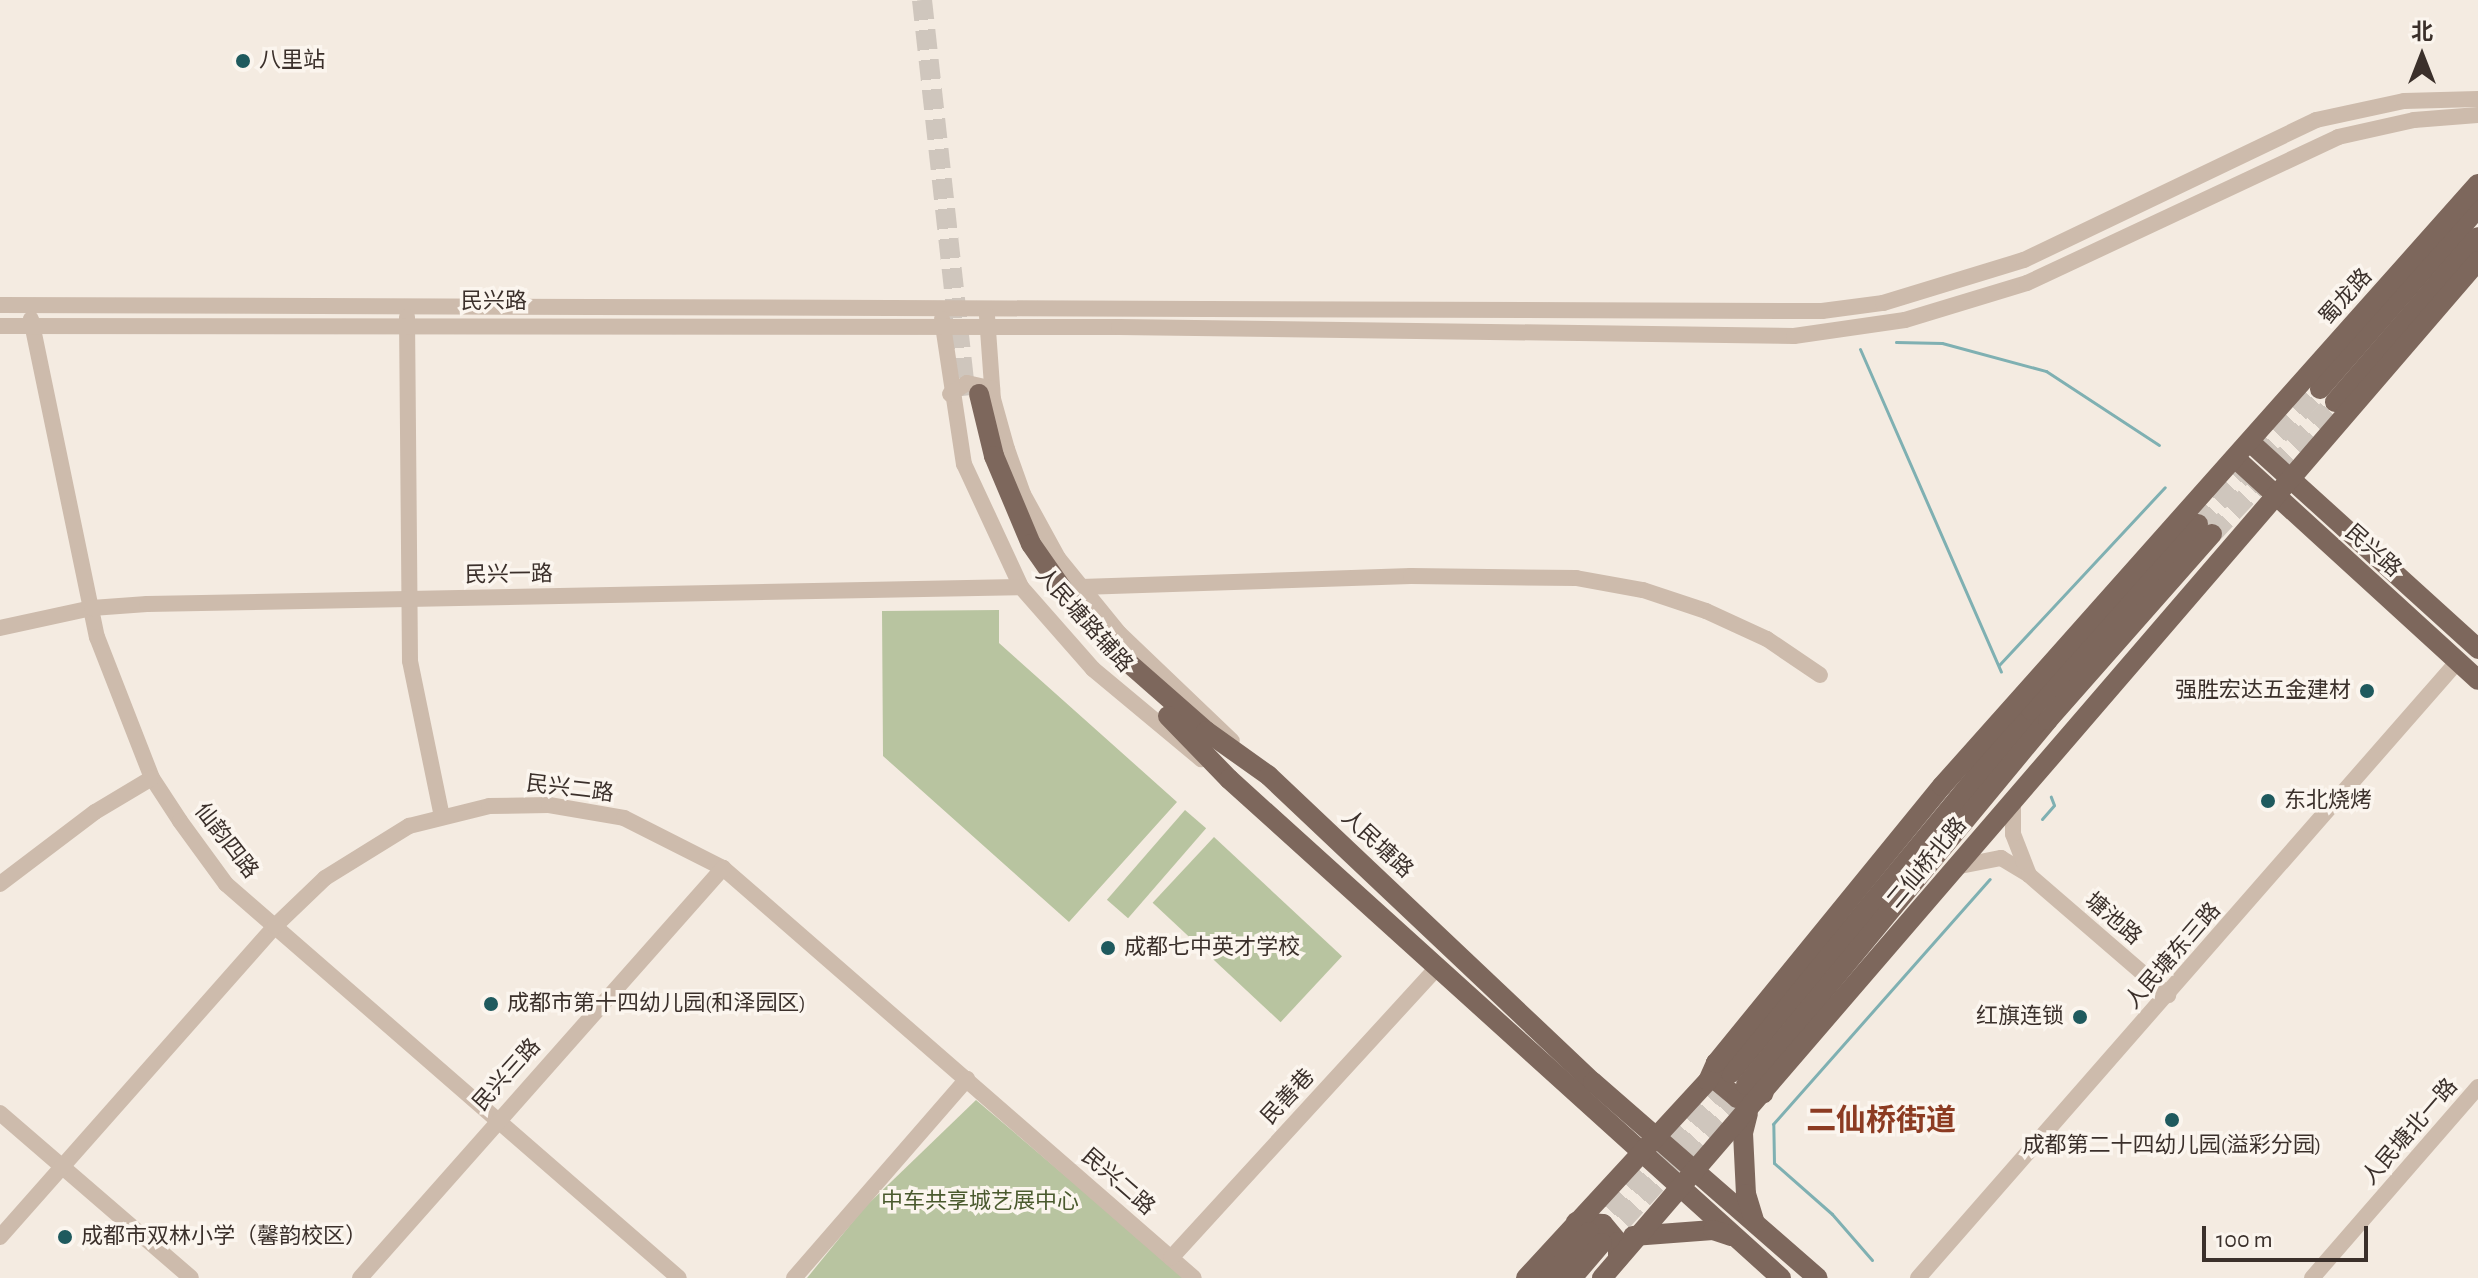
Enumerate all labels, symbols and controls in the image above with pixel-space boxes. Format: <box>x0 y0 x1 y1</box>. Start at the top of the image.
north arrow <box>2382 16 2462 96</box>
text: 北 <box>2411 21 2433 43</box>
place label: 八里站 <box>259 48 325 74</box>
marker: 八里站 <box>234 52 252 70</box>
street label: 蜀龙路 <box>2314 264 2378 330</box>
street label: 民兴路 <box>461 289 527 315</box>
street label: 民兴路 <box>2340 519 2406 583</box>
street label: 民兴一路 <box>465 561 553 589</box>
street label: 人民塘路辅路 <box>1030 562 1138 678</box>
place label: 强胜宏达五金建材 <box>2175 678 2351 704</box>
marker: 强胜宏达五金建材 <box>2358 682 2376 700</box>
street label: 民兴二路 <box>525 771 615 807</box>
place label: 东北烧烤 <box>2284 788 2372 814</box>
marker: 东北烧烤 <box>2259 792 2277 810</box>
street label: 仙韵四路 <box>189 798 263 884</box>
street label: 人民塘路 <box>1336 804 1418 884</box>
street label: 二仙桥北路 <box>1882 812 1972 914</box>
street label: 塘池路 <box>2079 887 2147 951</box>
street label: 人民塘东三路 <box>2120 898 2226 1014</box>
place label: 成都七中英才学校 <box>1124 935 1300 961</box>
marker: 成都七中英才学校 <box>1099 939 1117 957</box>
place label: 成都市第十四幼儿园(和泽园区) <box>507 991 806 1017</box>
marker: 成都市第十四幼儿园(和泽园区) <box>482 995 500 1013</box>
place label: 红旗连锁 <box>1976 1004 2064 1030</box>
marker: 红旗连锁 <box>2071 1008 2089 1026</box>
street label: 民兴三路 <box>468 1033 546 1117</box>
street label: 民善巷 <box>1256 1064 1320 1130</box>
street label: 人民塘北一路 <box>2357 1074 2463 1190</box>
district label: 二仙桥街道 <box>1806 1103 1956 1139</box>
marker: 成都第二十四幼儿园(溢彩分园) <box>2163 1111 2181 1129</box>
place label: 成都第二十四幼儿园(溢彩分园) <box>2022 1133 2322 1159</box>
street label: 民兴二路 <box>1076 1143 1160 1221</box>
park label: 中车共享城艺展中心 <box>881 1189 1079 1215</box>
scale bar <box>2206 1210 2372 1260</box>
place label: 成都市双林小学（馨韵校区） <box>81 1224 367 1250</box>
marker: 成都市双林小学（馨韵校区） <box>56 1228 74 1246</box>
text: 100 m <box>2216 1228 2273 1252</box>

